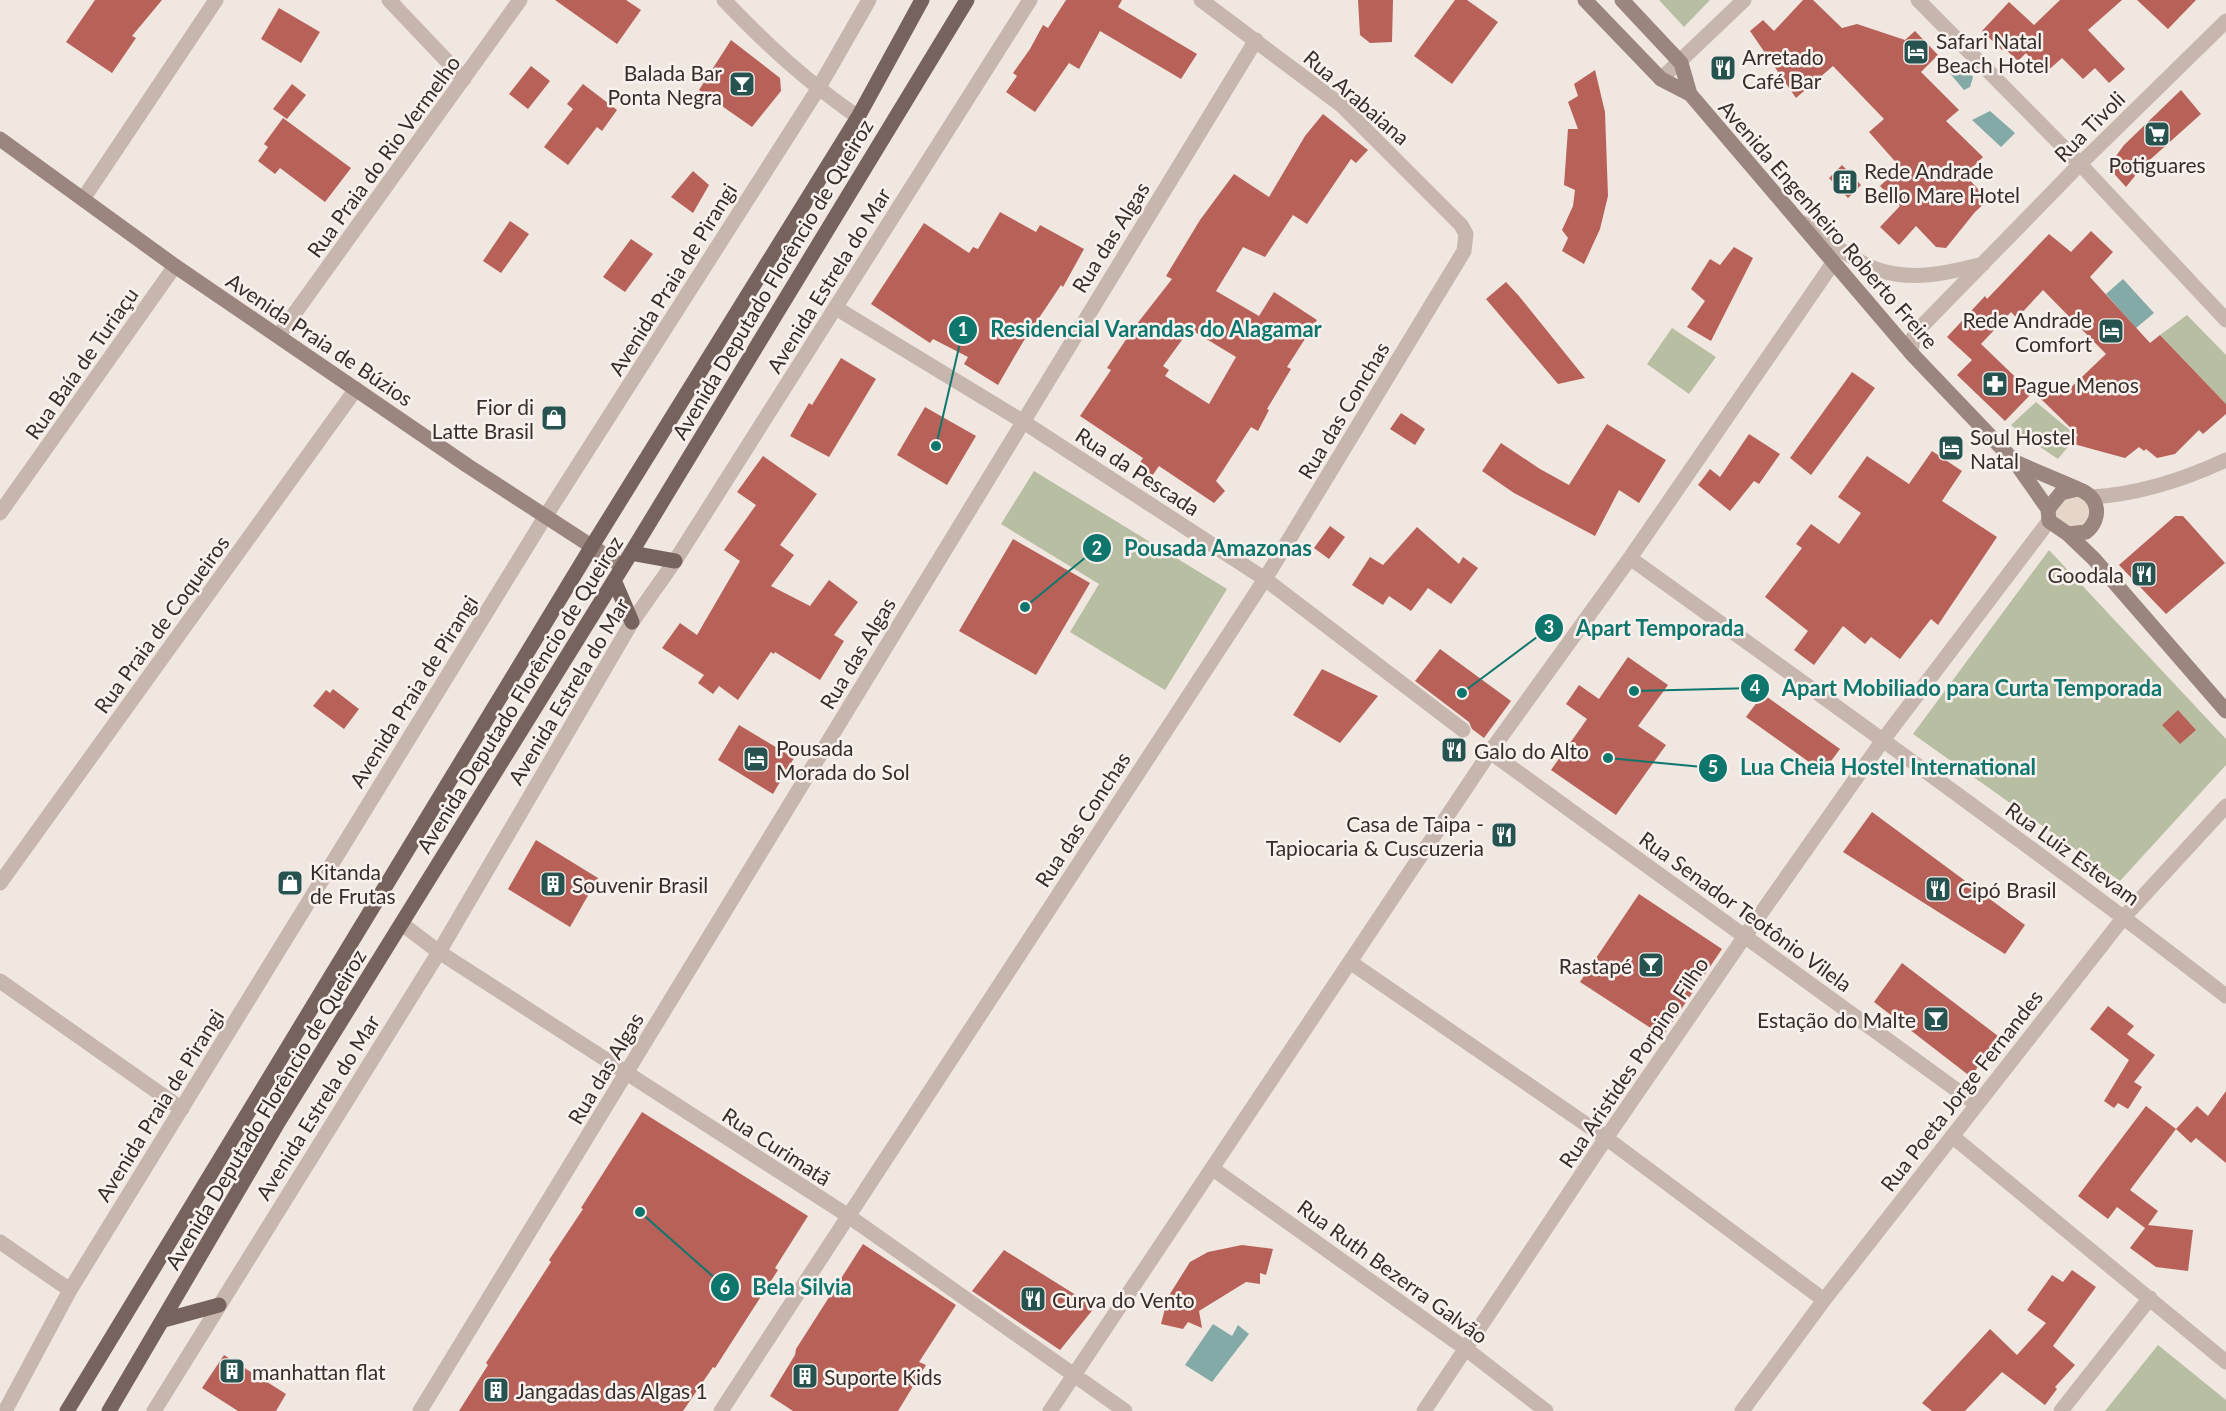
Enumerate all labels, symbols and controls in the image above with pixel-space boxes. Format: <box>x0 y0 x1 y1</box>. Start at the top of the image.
place label: Safari Natal Beach Hotel <box>1936 28 2049 77</box>
hotel icon: Safari Natal Beach Hotel <box>1901 37 1931 67</box>
street label: Rua Arabaiana <box>1299 44 1415 150</box>
place label: Arretado Café Bar <box>1742 44 1824 93</box>
street label: Rua Praia do Rio Vermelho <box>301 50 465 262</box>
restaurant icon: Arretado Café Bar <box>1708 53 1738 83</box>
place label: Balada Bar Ponta Negra <box>607 60 722 109</box>
bar icon: Balada Bar Ponta Negra <box>727 69 757 99</box>
street label: Rua Tivoli <box>2049 86 2129 166</box>
street label: Avenida Engenheiro Roberto Freire <box>1714 95 1944 353</box>
street label: Avenida Deputado Florêncio de Queiroz <box>666 115 878 443</box>
supermarket icon: Potiguares <box>2142 119 2172 149</box>
place label: Potiguares <box>2108 152 2206 177</box>
place label: Rede Andrade Bello Mare Hotel <box>1864 158 2020 207</box>
building icon: Rede Andrade Bello Mare Hotel <box>1830 167 1860 197</box>
street label: Rua das Algas <box>1066 177 1154 297</box>
street label: Avenida Praia de Pirangi <box>603 178 741 380</box>
street label: Avenida Estrela do Mar <box>761 183 895 377</box>
street label: Avenida Praia de Búzios <box>222 267 418 411</box>
street label: Rua Baía de Turiaçu <box>19 282 143 444</box>
place label: Rede Andrade Comfort <box>1963 307 2092 356</box>
callout: Residencial Varandas do Alagamar <box>948 310 1335 350</box>
text: Residencial Varandas do Alagamar <box>990 315 1323 342</box>
hotel icon: Rede Andrade Comfort <box>2096 316 2126 346</box>
text: 1 <box>958 318 968 340</box>
street label: Rua das Conchas <box>1292 337 1394 483</box>
pharmacy icon: Pague Menos <box>1980 369 2010 399</box>
place label: Pague Menos <box>2014 372 2139 397</box>
place label: Fior di Latte Brasil <box>432 394 534 443</box>
shop icon: Fior di Latte Brasil <box>539 403 569 433</box>
street label: Rua da Pescada <box>1071 422 1205 520</box>
place label: Soul Hostel Natal <box>1970 424 2076 473</box>
hotel icon: Soul Hostel Natal <box>1936 433 1966 463</box>
callout: Pousada Amazonas <box>1082 528 1324 568</box>
street label: Rua Praia de Coqueiros <box>88 530 234 718</box>
street label: Avenida Deputado Florêncio de Queiroz <box>411 531 627 857</box>
text: Pousada Amazonas <box>1124 534 1312 561</box>
text: 2 <box>1092 537 1102 559</box>
restaurant icon: Goodala <box>2129 559 2159 589</box>
place label: Goodala <box>2047 562 2124 587</box>
street label: Avenida Praia de Pirangi <box>344 590 482 792</box>
street label: Avenida Estrela do Mar <box>502 593 634 789</box>
street label: Rua das Algas <box>814 593 900 713</box>
callout: Apart Temporada <box>1534 608 1757 648</box>
text: Apart Temporada <box>1575 614 1744 641</box>
text: 3 <box>1544 616 1554 638</box>
callout: Apart Mobiliado para Curta Temporada <box>1740 668 2175 708</box>
text: Apart Mobiliado para Curta Temporada <box>1781 674 2162 701</box>
text: 4 <box>1750 676 1760 698</box>
place label: Pousada Morada do Sol <box>776 735 910 784</box>
restaurant icon: Galo do Alto <box>1439 735 1469 765</box>
place label: Galo do Alto <box>1474 738 1589 763</box>
hotel icon: Pousada Morada do Sol <box>741 744 771 774</box>
street label: Rua das Conchas <box>1029 747 1135 891</box>
callout: Lua Cheia Hostel International <box>1698 748 2048 788</box>
text: Lua Cheia Hostel International <box>1740 753 2036 780</box>
text: 5 <box>1708 756 1718 778</box>
street label: Rua Luiz Estevam <box>2001 796 2145 910</box>
place label: Casa de Taipa - Tapiocaria & Cuscuzeria <box>1266 811 1484 860</box>
restaurant icon: Casa de Taipa - Tapiocaria & Cuscuzeria <box>1489 820 1519 850</box>
street label: Rua Senador Teotônio Vilela <box>1635 826 1857 996</box>
place label: Kitanda de Frutas <box>310 859 396 908</box>
shop icon: Kitanda de Frutas <box>275 868 305 898</box>
building icon: Souvenir Brasil <box>538 869 568 899</box>
place label: Souvenir Brasil <box>572 872 708 897</box>
restaurant icon: Cipó Brasil <box>1923 874 1953 904</box>
place label: Cipó Brasil <box>1958 877 2056 902</box>
street label: Avenida Deputado Florêncio de Queiroz <box>159 945 371 1273</box>
bar icon: Rastapé <box>1636 950 1666 980</box>
street label: Rua Aristides Porpino Filho <box>1553 952 1713 1172</box>
place label: Rastapé <box>1559 953 1632 978</box>
street label: Rua Poeta Jorge Fernandes <box>1875 984 2047 1196</box>
street label: Avenida Praia de Pirangi <box>90 1004 228 1206</box>
bar icon: Estação do Malte <box>1921 1004 1951 1034</box>
place label: Estação do Malte <box>1757 1007 1916 1032</box>
street label: Rua das Algas <box>562 1008 648 1128</box>
street label: Avenida Estrela do Mar <box>250 1010 384 1204</box>
street label: Rua Curimatã <box>718 1102 836 1190</box>
street label: Rua Ruth Bezerra Galvão <box>1293 1194 1493 1348</box>
callout: Bela Silvia <box>710 1267 863 1307</box>
text: Bela Silvia <box>752 1273 852 1300</box>
text: 6 <box>720 1276 730 1298</box>
restaurant icon: Curva do Vento <box>1018 1284 1048 1314</box>
place label: Curva do Vento <box>1052 1287 1195 1312</box>
building icon: manhattan flat <box>217 1356 247 1386</box>
place label: manhattan flat <box>252 1359 386 1384</box>
building icon: Suporte Kids <box>790 1361 820 1391</box>
place label: Suporte Kids <box>824 1364 942 1389</box>
building icon: Jangadas das Algas 1 <box>481 1375 511 1405</box>
place label: Jangadas das Algas 1 <box>516 1378 708 1403</box>

